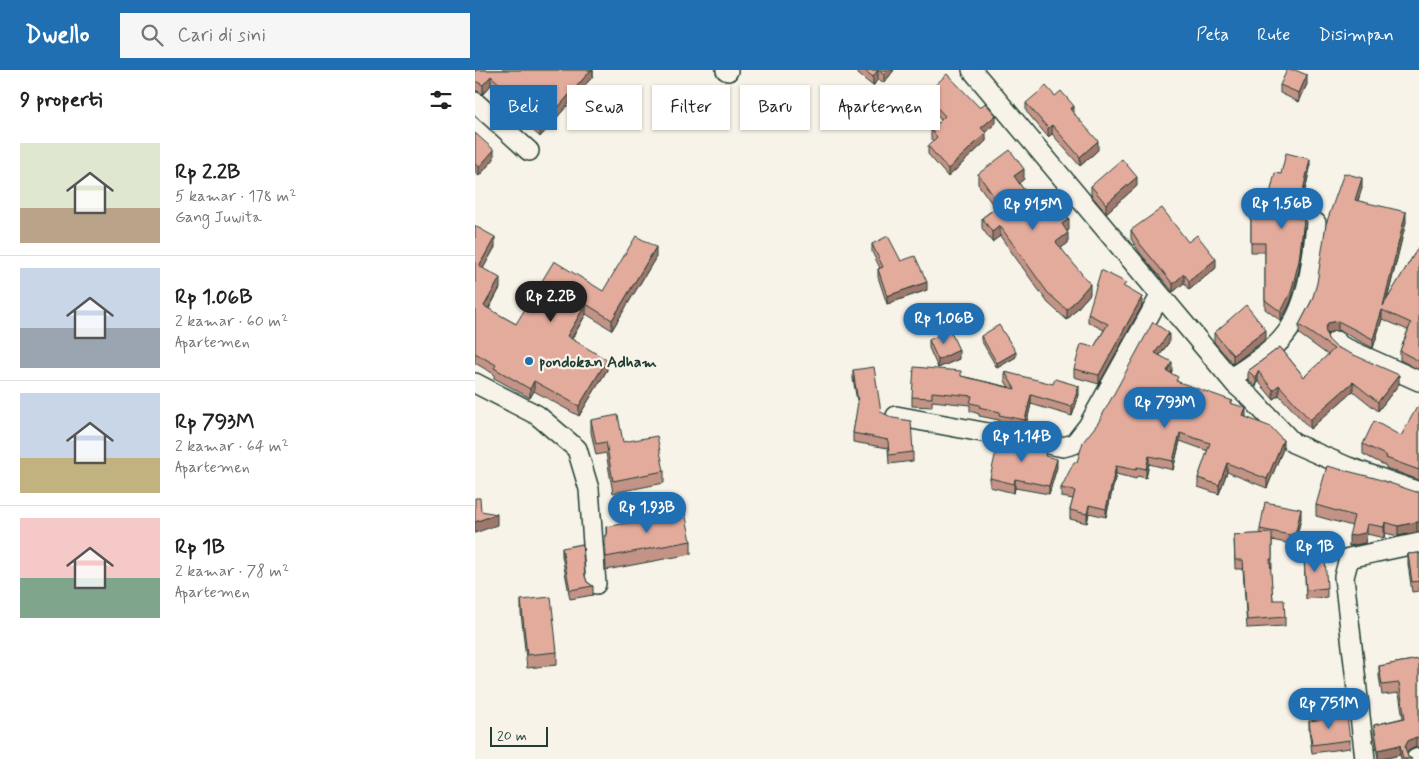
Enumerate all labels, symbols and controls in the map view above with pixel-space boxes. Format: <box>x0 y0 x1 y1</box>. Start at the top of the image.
search box <box>120 13 470 58</box>
text: Dwello <box>25 20 90 51</box>
icon: search <box>138 21 166 49</box>
text: Cari di sini <box>178 23 266 48</box>
text: Peta <box>1196 23 1229 47</box>
text: Rute <box>1257 23 1290 47</box>
text: Disimpan <box>1318 23 1394 47</box>
chip: Beli <box>490 85 557 130</box>
chip: Sewa <box>567 85 642 130</box>
chip: Filter <box>652 85 730 130</box>
chip: Baru <box>740 85 810 130</box>
chip: Apartemen <box>820 85 940 130</box>
text: 9 properti <box>20 86 102 114</box>
icon: filters <box>427 86 455 114</box>
text: Rp 2.2B <box>175 158 240 186</box>
icon: home <box>60 163 120 223</box>
text: 5 kamar · 178 m² <box>175 186 296 207</box>
pin: Rp 1.56B <box>1230 188 1334 230</box>
pin: Rp 915M <box>987 189 1079 231</box>
text: Rp 1.56B <box>1252 193 1312 214</box>
text: Rp 915M <box>1004 194 1062 215</box>
text: Gang Juwita <box>175 207 262 228</box>
pin: Rp 2.2B <box>505 280 597 323</box>
text: Rp 1.06B <box>175 283 253 311</box>
text: Rp 2.2B <box>526 286 576 307</box>
icon: home <box>60 288 120 348</box>
pin: Rp 1.06B <box>892 302 996 345</box>
text: Rp 1.06B <box>914 308 974 329</box>
text: 2 kamar · 60 m² <box>175 311 288 332</box>
text: Apartemen <box>175 332 250 353</box>
place label: pondokan Adham <box>539 352 657 373</box>
marker: pondokan Adham <box>523 355 535 367</box>
pin: Rp 793M <box>1119 386 1211 429</box>
text: Rp 793M <box>1135 392 1195 413</box>
text: Rp 793M <box>175 408 254 436</box>
icon: home <box>60 413 120 473</box>
pin: Rp 1.14B <box>970 420 1074 463</box>
text: Rp 1.14B <box>993 426 1051 447</box>
text: 2 kamar · 64 m² <box>175 436 289 457</box>
text: Apartemen <box>175 457 250 478</box>
pin: Rp 1.93B <box>595 492 699 534</box>
text: Rp 1.93B <box>619 497 675 518</box>
pin: Rp 1B <box>1280 530 1350 573</box>
text: Rp 1B <box>175 533 225 561</box>
text: Rp 1B <box>1296 536 1334 557</box>
icon: home <box>60 538 120 598</box>
text: 2 kamar · 78 m² <box>175 561 289 582</box>
text: Apartemen <box>175 582 250 603</box>
pin: Rp 751M <box>1283 688 1375 730</box>
text: Rp 751M <box>1299 693 1359 714</box>
scale bar <box>490 724 547 747</box>
text: 20 m <box>497 727 527 745</box>

